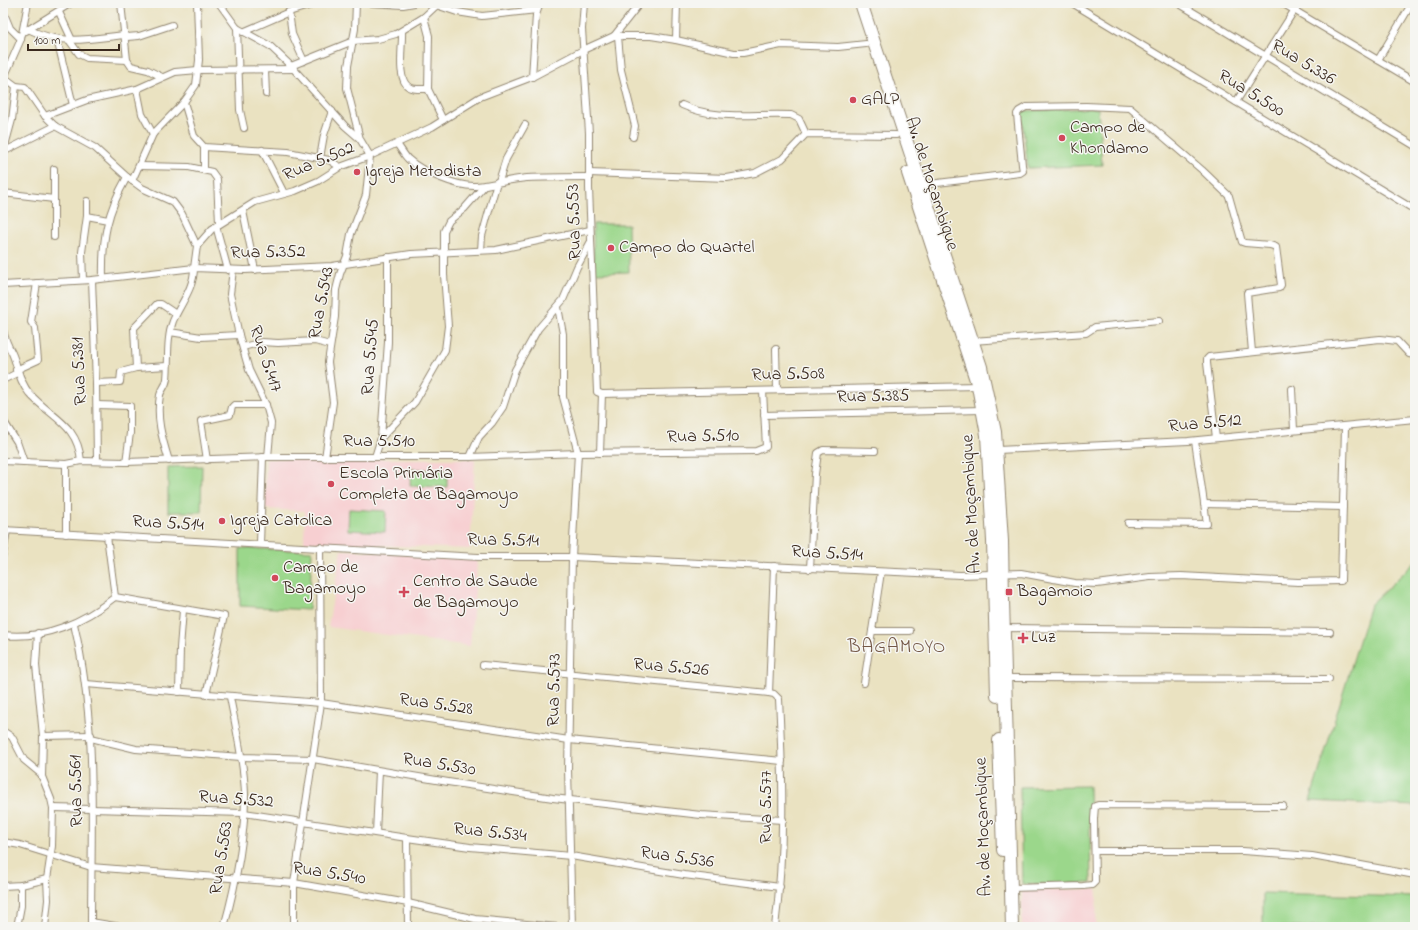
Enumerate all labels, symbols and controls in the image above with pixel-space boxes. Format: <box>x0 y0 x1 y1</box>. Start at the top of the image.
scale bar <box>28 26 119 52</box>
text: 100 m <box>34 32 61 50</box>
street label: Rua 5.336 <box>1266 34 1340 93</box>
street label: Rua 5.500 <box>1212 64 1290 124</box>
place label: GALP <box>861 87 900 113</box>
marker: GALP <box>848 95 858 105</box>
street label: Av. de Moçambique <box>897 114 965 255</box>
place label: Campo de Khondamo <box>1070 115 1149 162</box>
marker: Campo de Khondamo <box>1057 133 1067 143</box>
street label: Rua 5.502 <box>279 135 359 189</box>
place label: Igreja Metodista <box>365 159 481 186</box>
marker: Igreja Metodista <box>352 167 362 177</box>
street label: Rua 5.553 <box>561 183 589 261</box>
place label: Campo do Quartel <box>619 235 754 261</box>
street label: Rua 5.352 <box>230 239 306 267</box>
marker: Campo do Quartel <box>606 243 616 253</box>
street label: Rua 5.543 <box>302 264 342 342</box>
street label: Rua 5.545 <box>355 318 387 396</box>
street label: Rua 5.417 <box>241 322 289 396</box>
street label: Rua 5.381 <box>65 336 95 406</box>
street label: Rua 5.508 <box>751 361 825 389</box>
street label: Rua 5.385 <box>836 383 910 411</box>
street label: Rua 5.512 <box>1167 408 1243 440</box>
street label: Rua 5.510 <box>667 423 740 451</box>
street label: Rua 5.510 <box>343 429 415 455</box>
street label: Av. de Moçambique <box>955 433 989 574</box>
place label: Escola Primária Completa de Bagamoyo <box>339 461 518 509</box>
marker: Escola Primária Completa de Bagamoyo <box>326 479 336 489</box>
place label: Igreja Catolica <box>230 508 332 535</box>
street label: Rua 5.514 <box>131 509 205 539</box>
marker: Igreja Catolica <box>217 516 227 526</box>
street label: Rua 5.514 <box>467 527 540 555</box>
street label: Rua 5.514 <box>790 539 864 569</box>
place label: Campo de Bagamoyo <box>282 555 366 603</box>
place label: Centro de Saude de Bagamoyo <box>413 569 539 617</box>
marker: Campo de Bagamoyo <box>270 573 280 583</box>
place label: Bagamoio <box>1016 579 1093 606</box>
marker: Centro de Saude de Bagamoyo <box>398 586 410 598</box>
marker: Bagamoio <box>1004 587 1014 597</box>
place label: Luz <box>1031 625 1056 651</box>
marker: Luz <box>1018 633 1028 643</box>
district label: BAGAMOYO <box>847 634 946 661</box>
street label: Rua 5.526 <box>632 652 710 684</box>
street label: Rua 5.573 <box>541 653 569 727</box>
street label: Rua 5.528 <box>397 687 475 723</box>
street label: Rua 5.530 <box>400 746 478 784</box>
street label: Rua 5.561 <box>63 754 91 827</box>
street label: Av. de Moçambique <box>969 756 999 897</box>
street label: Rua 5.577 <box>754 770 780 844</box>
street label: Rua 5.532 <box>198 784 274 816</box>
street label: Rua 5.534 <box>452 816 529 850</box>
street label: Rua 5.563 <box>203 819 241 897</box>
street label: Rua 5.536 <box>639 840 716 876</box>
street label: Rua 5.540 <box>290 855 368 893</box>

